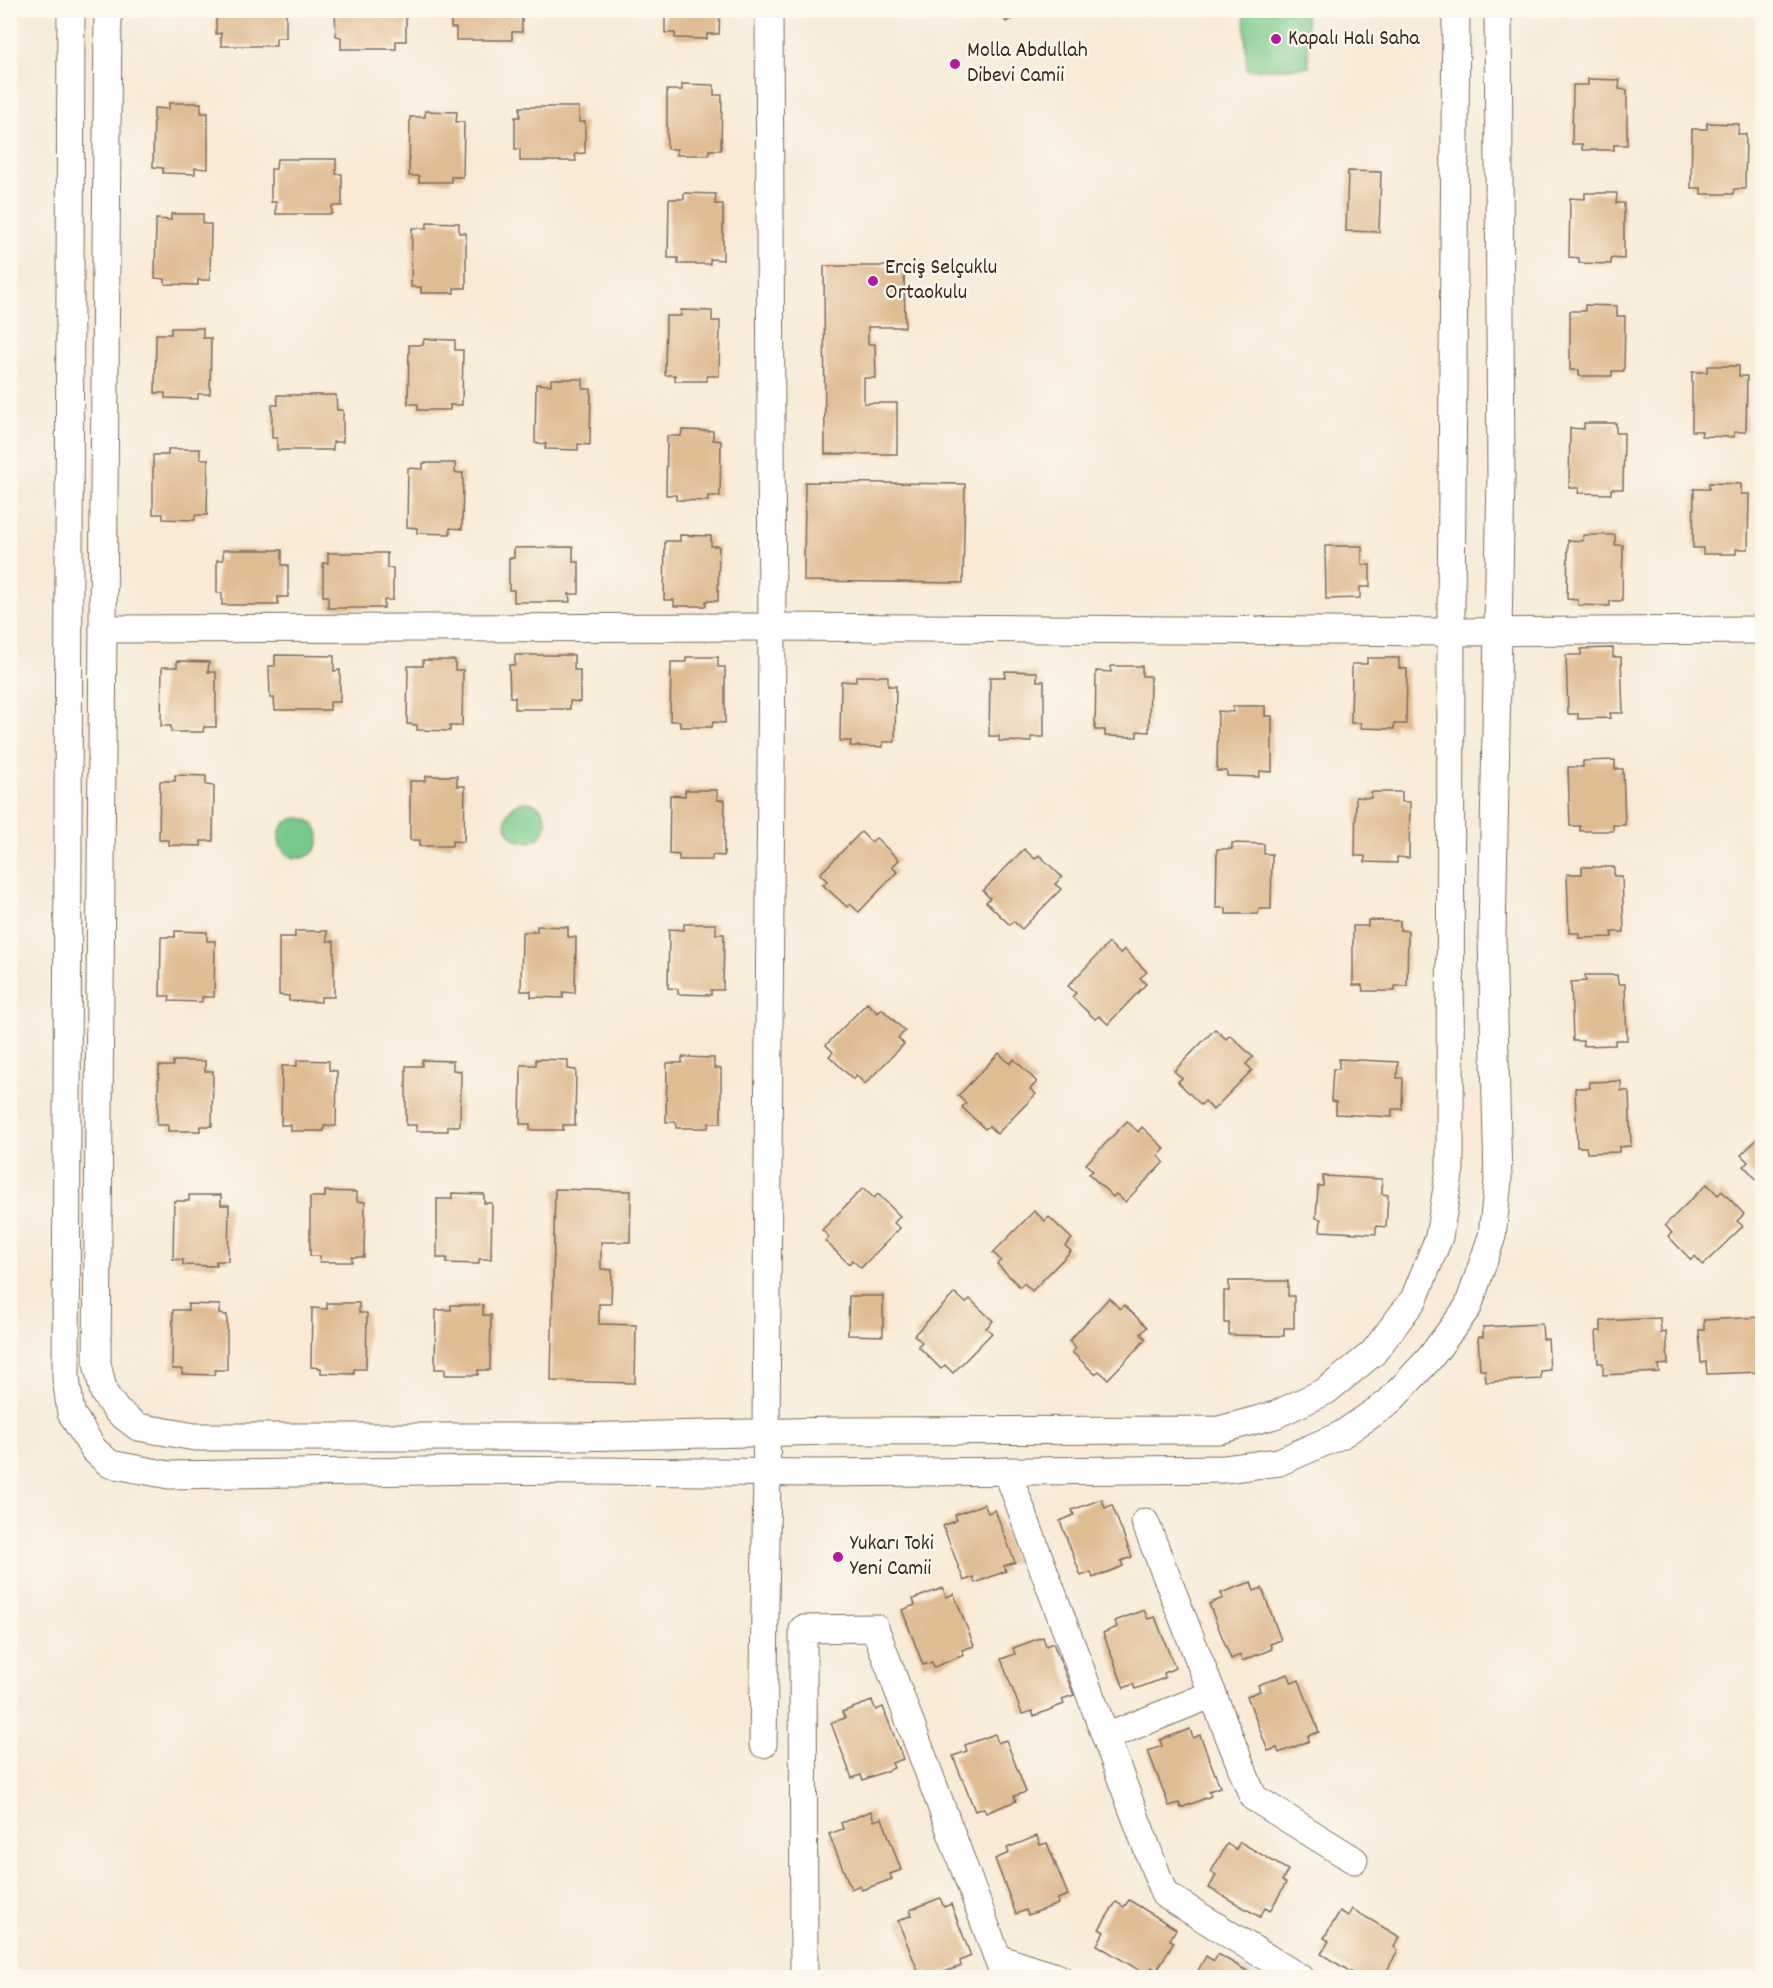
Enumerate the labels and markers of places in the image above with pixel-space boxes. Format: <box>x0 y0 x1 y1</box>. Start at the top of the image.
place label: Kapalı Halı Saha <box>1288 24 1420 55</box>
marker: Kapalı Halı Saha <box>1269 32 1283 46</box>
place label: Molla Abdullah Dibevi Camii <box>967 36 1088 92</box>
marker: Molla Abdullah Dibevi Camii <box>948 57 962 71</box>
place label: Erciş Selçuklu Ortaokulu <box>885 253 997 309</box>
marker: Erciş Selçuklu Ortaokulu <box>866 274 880 288</box>
place label: Yukarı Toki Yeni Camii <box>850 1529 934 1585</box>
marker: Yukarı Toki Yeni Camii <box>831 1550 845 1564</box>

